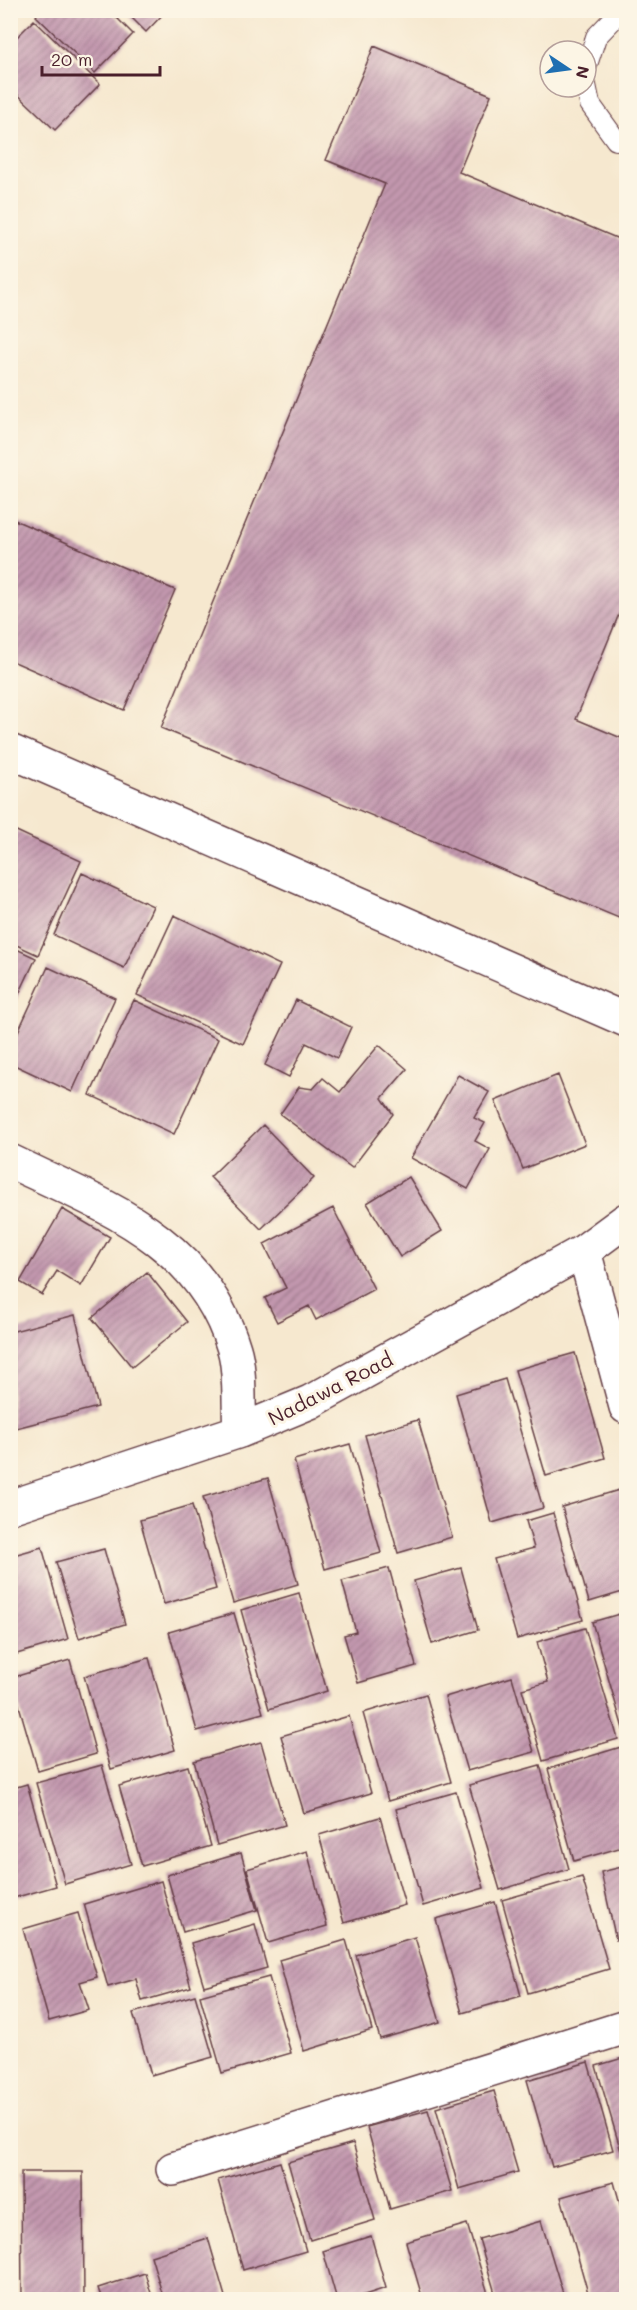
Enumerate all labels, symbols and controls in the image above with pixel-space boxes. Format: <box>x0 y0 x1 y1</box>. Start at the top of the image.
scale bar <box>42 39 160 77</box>
north arrow <box>538 39 598 99</box>
text: 20 m <box>51 47 92 71</box>
text: N <box>572 64 595 81</box>
street label: Nadawa Road <box>263 1345 397 1431</box>

